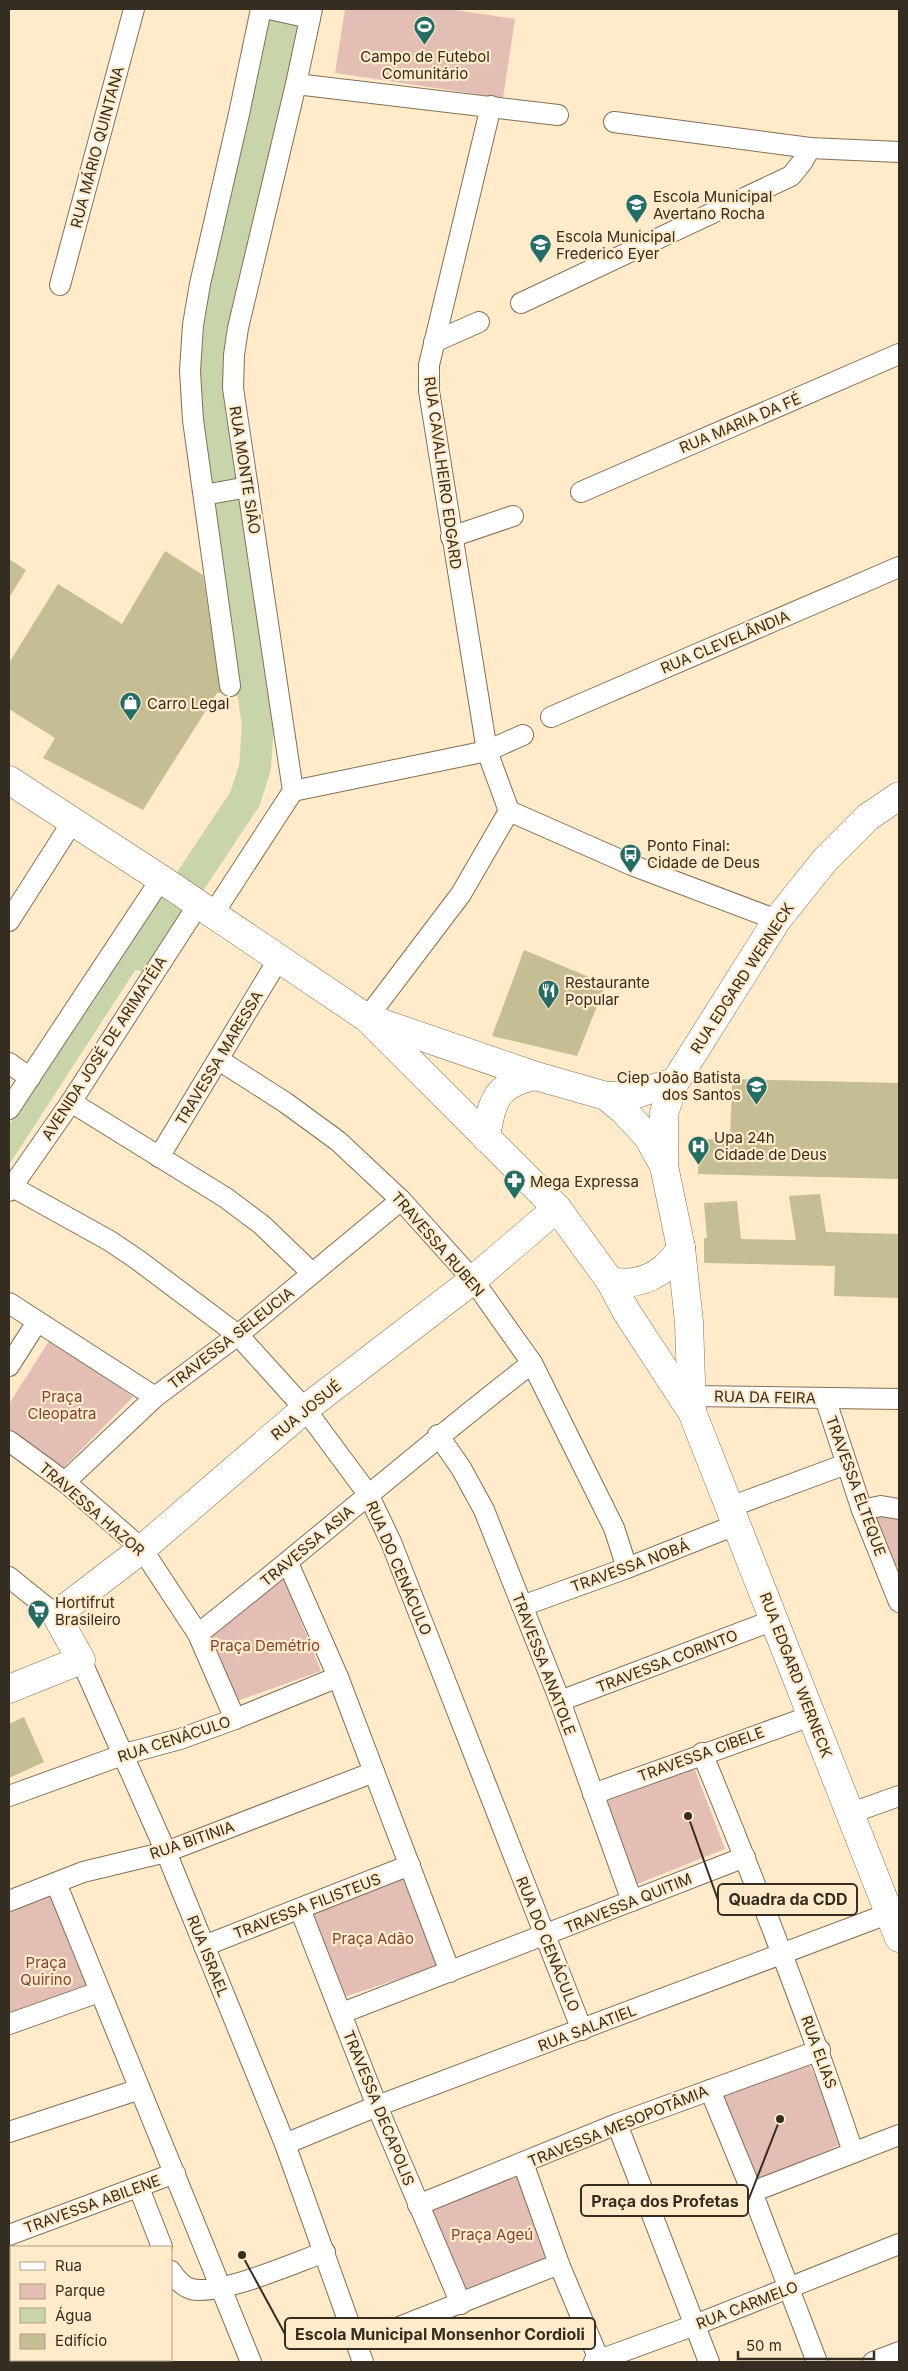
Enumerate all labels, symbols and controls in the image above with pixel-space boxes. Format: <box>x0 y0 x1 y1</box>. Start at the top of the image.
sports icon: Campo de Futebol Comunitário <box>413 15 437 46</box>
place label: Campo de Futebol Comunitário <box>360 47 490 83</box>
street label: RUA MÁRIO QUINTANA <box>66 64 128 230</box>
place label: Escola Municipal Avertano Rocha <box>653 187 772 223</box>
school or university icon: Escola Municipal Avertano Rocha <box>625 193 649 224</box>
place label: Escola Municipal Frederico Eyer <box>556 227 675 263</box>
school or university icon: Escola Municipal Frederico Eyer <box>528 233 552 264</box>
street label: RUA CAVALHEIRO EDGARD <box>420 375 466 571</box>
street label: RUA MARIA DA FÉ <box>676 389 804 457</box>
street label: RUA MONTE SIÃO <box>226 405 264 535</box>
street label: RUA CLEVELÂNDIA <box>658 606 792 678</box>
shop icon: Carro Legal <box>119 691 143 722</box>
place label: Carro Legal <box>147 694 229 713</box>
place label: Ponto Final: Cidade de Deus <box>647 836 760 872</box>
bus stop icon: Ponto Final: Cidade de Deus <box>619 842 643 873</box>
street label: RUA EDGARD WERNECK <box>686 899 798 1057</box>
street label: AVENIDA JOSÉ DE ARIMATÉIA <box>37 952 171 1144</box>
place label: Restaurante Popular <box>565 973 650 1009</box>
restaurant icon: Restaurante Popular <box>537 979 561 1010</box>
street label: TRAVESSA MARESSA <box>171 987 267 1129</box>
place label: Ciep João Batista dos Santos <box>617 1068 741 1104</box>
school or university icon: Ciep João Batista dos Santos <box>745 1074 769 1105</box>
place label: Upa 24h Cidade de Deus <box>714 1128 827 1164</box>
hospital icon: Upa 24h Cidade de Deus <box>686 1134 710 1165</box>
pharmacy icon: Mega Expressa <box>502 1169 526 1200</box>
place label: Mega Expressa <box>530 1172 639 1191</box>
street label: TRAVESSA RUBEN <box>387 1188 489 1300</box>
street label: TRAVESSA SELEUCIA <box>164 1283 298 1393</box>
street label: RUA JOSUÉ <box>267 1376 345 1444</box>
park label: Praça Cleopatra <box>27 1387 97 1423</box>
street label: RUA DA FEIRA <box>714 1387 816 1407</box>
street label: TRAVESSA ELTEQUE <box>822 1413 890 1559</box>
street label: TRAVESSA HAZOR <box>35 1458 149 1560</box>
street label: RUA DO CENÁCULO <box>362 1498 436 1638</box>
street label: TRAVESSA ASIA <box>256 1501 358 1591</box>
street label: TRAVESSA NOBÁ <box>568 1536 692 1596</box>
street label: TRAVESSA ANATOLE <box>508 1590 580 1738</box>
street label: RUA EDGARD WERNECK <box>756 1590 836 1760</box>
place label: Hortifrut Brasileiro <box>55 1593 121 1629</box>
supermarket icon: Hortifrut Brasileiro <box>27 1599 51 1630</box>
street label: TRAVESSA CORINTO <box>594 1625 740 1697</box>
park label: Praça Demétrio <box>210 1636 320 1655</box>
street label: RUA CENÁCULO <box>115 1712 233 1766</box>
street label: TRAVESSA CIBELE <box>635 1722 767 1786</box>
street label: RUA BITINIA <box>147 1817 237 1863</box>
street label: TRAVESSA FILISTEUS <box>231 1869 383 1943</box>
street label: TRAVESSA QUITIM <box>562 1869 694 1937</box>
street label: RUA DO CENÁCULO <box>512 1874 584 2014</box>
callout: Quadra da CDD <box>718 1884 857 1915</box>
text: Quadra da CDD <box>728 1889 848 1909</box>
street label: RUA ISRAEL <box>183 1912 233 2000</box>
park label: Praça Adão <box>332 1929 414 1948</box>
park label: Praça Quirino <box>20 1953 72 1989</box>
street label: RUA SALATIEL <box>535 2001 639 2055</box>
street label: RUA ELIAS <box>797 2013 841 2091</box>
street label: TRAVESSA DECAPOLIS <box>339 2028 419 2188</box>
street label: TRAVESSA MESOPOTÂMIA <box>525 2081 711 2171</box>
street label: TRAVESSA ABILENE <box>21 2170 163 2238</box>
callout: Praça dos Profetas <box>581 2185 748 2216</box>
text: Praça dos Profetas <box>591 2191 739 2211</box>
park label: Praça Ageú <box>451 2225 533 2244</box>
legend <box>10 2246 172 2361</box>
text: Rua <box>55 2256 82 2275</box>
street label: RUA CARMELO <box>693 2277 801 2333</box>
text: Parque <box>55 2281 105 2300</box>
text: Água <box>55 2306 92 2325</box>
callout: Escola Municipal Monsenhor Cordioli <box>285 2318 595 2349</box>
text: Escola Municipal Monsenhor Cordioli <box>295 2324 585 2344</box>
scale bar <box>738 2328 874 2360</box>
text: Edifício <box>55 2331 107 2350</box>
text: 50 m <box>746 2336 782 2355</box>

